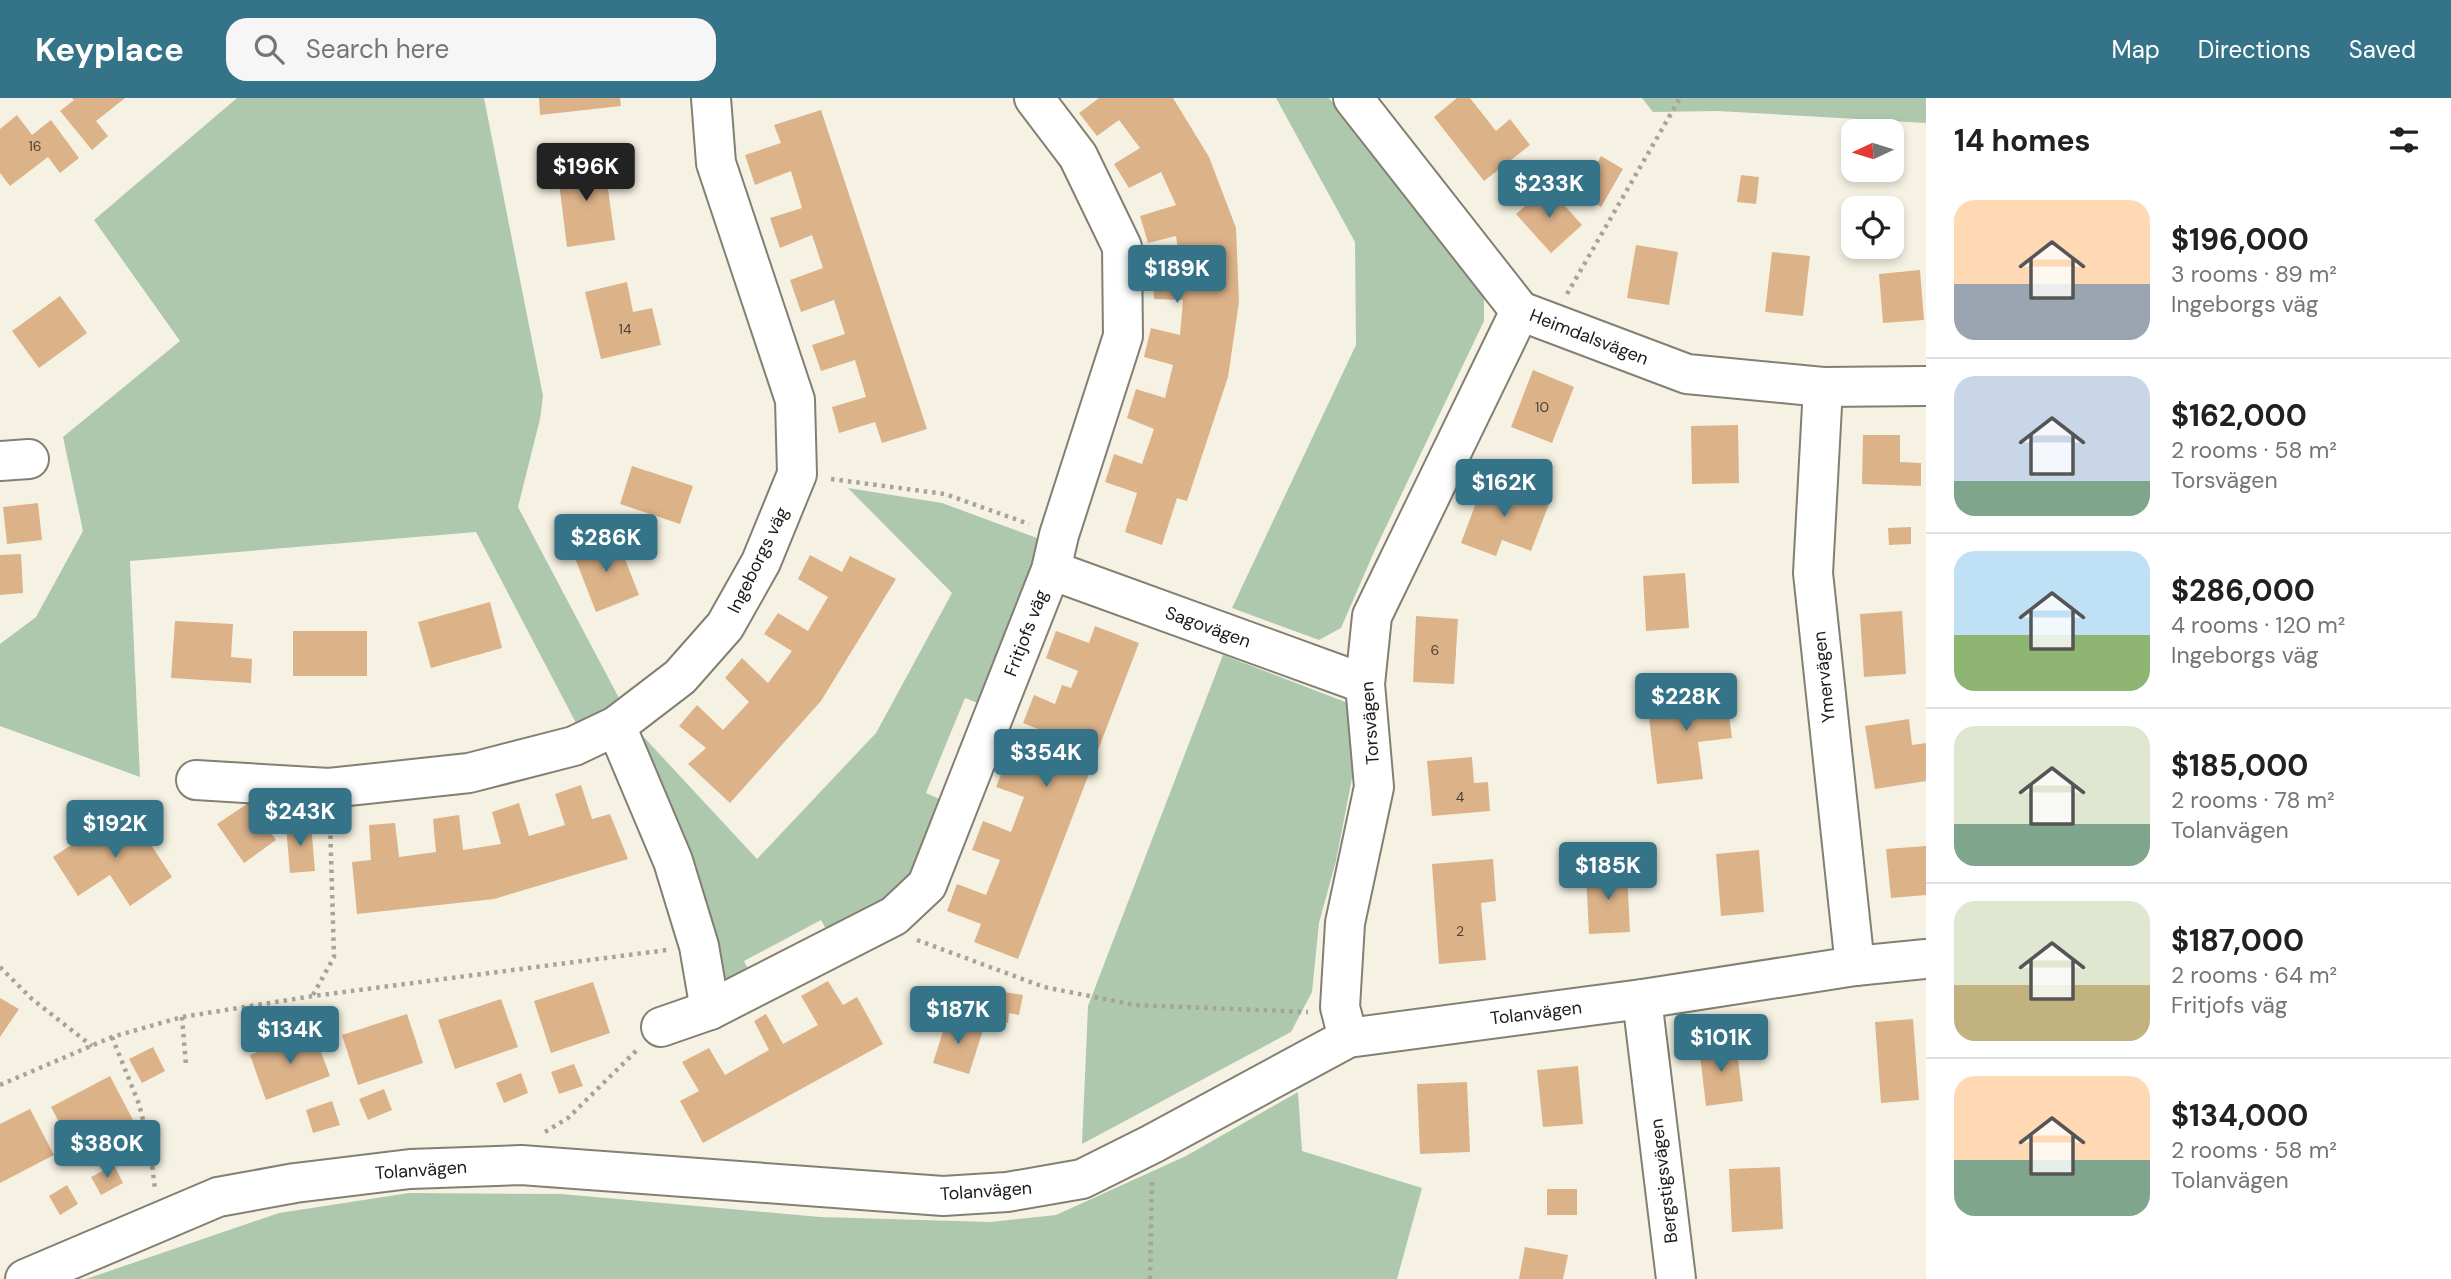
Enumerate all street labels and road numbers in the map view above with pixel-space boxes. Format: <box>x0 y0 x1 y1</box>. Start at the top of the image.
street label: Heimdalsvägen <box>1526 303 1652 371</box>
street label: Ingeborgs väg <box>722 503 794 617</box>
street label: Fritjofs väg <box>998 586 1054 680</box>
street label: Sagovägen <box>1162 600 1254 654</box>
street label: Ymervägen <box>1807 630 1841 724</box>
street label: Torsvägen <box>1355 681 1385 765</box>
street label: Tolanvägen <box>1489 995 1583 1031</box>
street label: Bergstigsvägen <box>1644 1117 1684 1245</box>
street label: Tolanvägen <box>374 1155 468 1185</box>
street label: Tolanvägen <box>939 1176 1033 1206</box>

